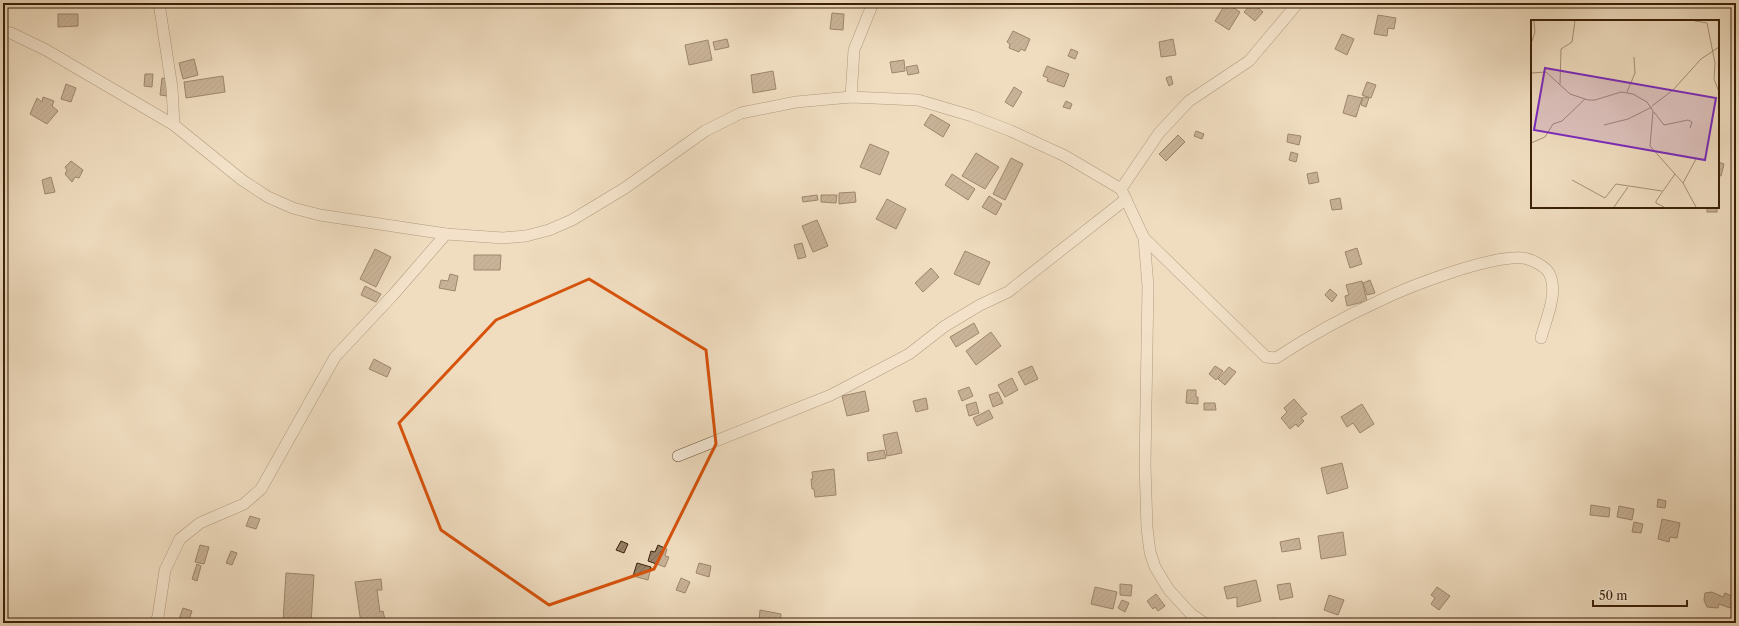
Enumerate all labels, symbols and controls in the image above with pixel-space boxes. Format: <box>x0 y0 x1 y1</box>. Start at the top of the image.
inset map <box>1531 20 1719 208</box>
scale bar <box>1593 582 1687 608</box>
text: 50 m <box>1599 588 1628 603</box>

